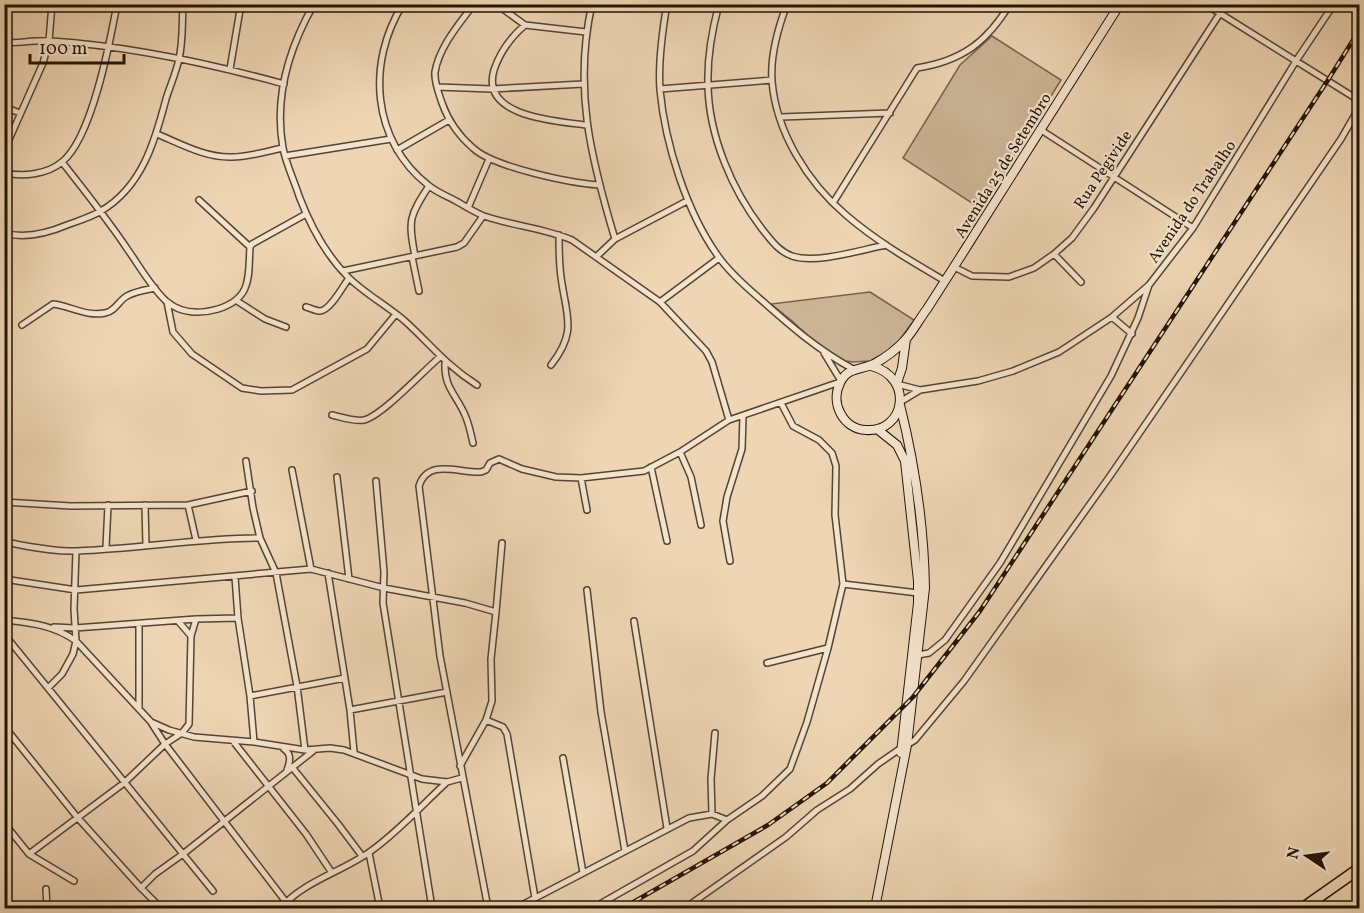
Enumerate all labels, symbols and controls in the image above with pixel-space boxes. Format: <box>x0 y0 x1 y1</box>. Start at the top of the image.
scale bar <box>30 27 124 65</box>
text: 100 m <box>39 37 88 62</box>
street label: Avenida 25 de Setembro <box>950 89 1057 243</box>
street label: Rua Pegivide <box>1069 126 1138 214</box>
street label: Avenida do Trabalho <box>1143 136 1242 268</box>
north arrow <box>1277 826 1337 886</box>
text: N <box>1282 845 1306 861</box>

